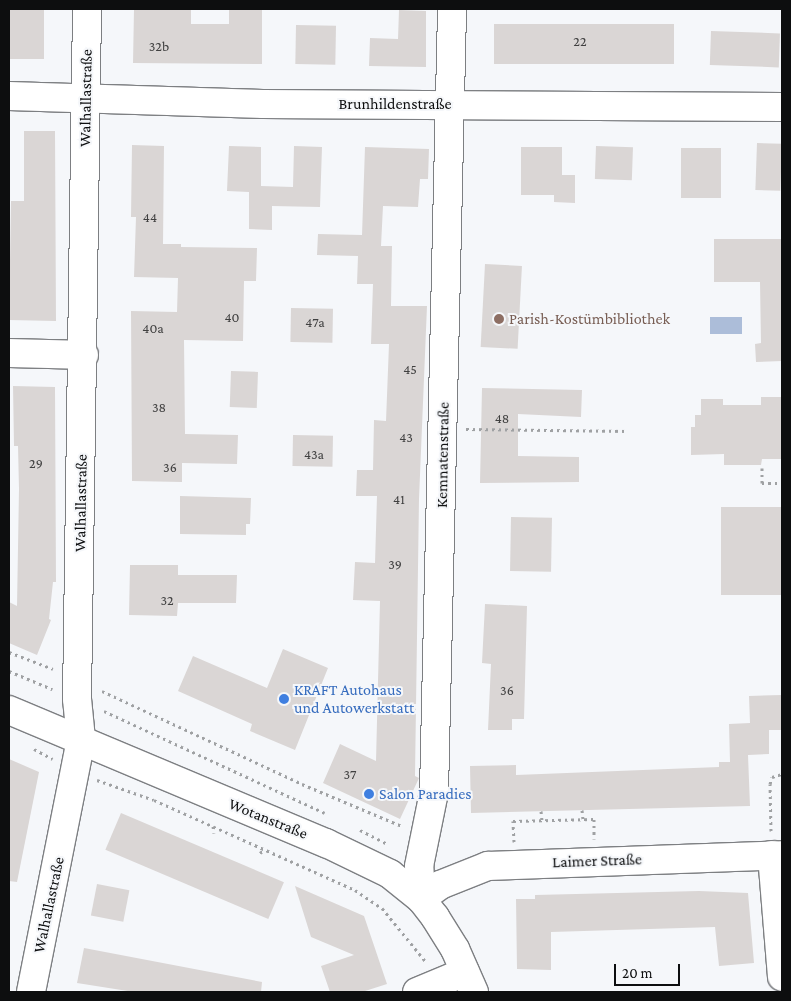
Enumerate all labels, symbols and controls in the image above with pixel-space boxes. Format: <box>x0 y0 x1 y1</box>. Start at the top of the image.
house number: 22 <box>573 33 587 49</box>
house number: 32b <box>149 38 169 54</box>
street label: Walhallastraße <box>76 49 96 147</box>
street label: Brunhildenstraße <box>339 94 451 114</box>
house number: 44 <box>143 209 157 225</box>
house number: 40 <box>224 309 240 325</box>
place label: Parish-Kostümbibliothek <box>509 309 670 329</box>
marker: Parish-Kostümbibliothek <box>493 313 505 325</box>
house number: 47a <box>305 314 325 330</box>
house number: 40a <box>142 320 164 336</box>
house number: 45 <box>403 361 417 377</box>
house number: 38 <box>152 399 166 415</box>
street label: Kemnatenstraße <box>432 402 454 508</box>
house number: 48 <box>495 410 509 426</box>
house number: 43 <box>399 429 413 445</box>
house number: 43a <box>304 446 324 462</box>
street label: Walhallastraße <box>71 454 91 552</box>
house number: 29 <box>29 455 43 471</box>
house number: 36 <box>163 459 177 475</box>
house number: 41 <box>393 491 405 507</box>
house number: 39 <box>388 556 402 572</box>
house number: 32 <box>160 592 174 608</box>
place label: KRAFT Autohaus und Autowerkstatt <box>294 680 414 718</box>
house number: 36 <box>500 682 514 698</box>
marker: KRAFT Autohaus und Autowerkstatt <box>278 693 290 705</box>
house number: 37 <box>344 766 356 782</box>
place label: Salon Paradies <box>379 784 472 804</box>
marker: Salon Paradies <box>363 788 375 800</box>
street label: Wotanstraße <box>226 794 310 844</box>
street label: Laimer Straße <box>552 850 642 872</box>
street label: Walhallastraße <box>29 855 69 955</box>
scale bar <box>616 954 682 986</box>
text: 20 m <box>622 965 653 981</box>

